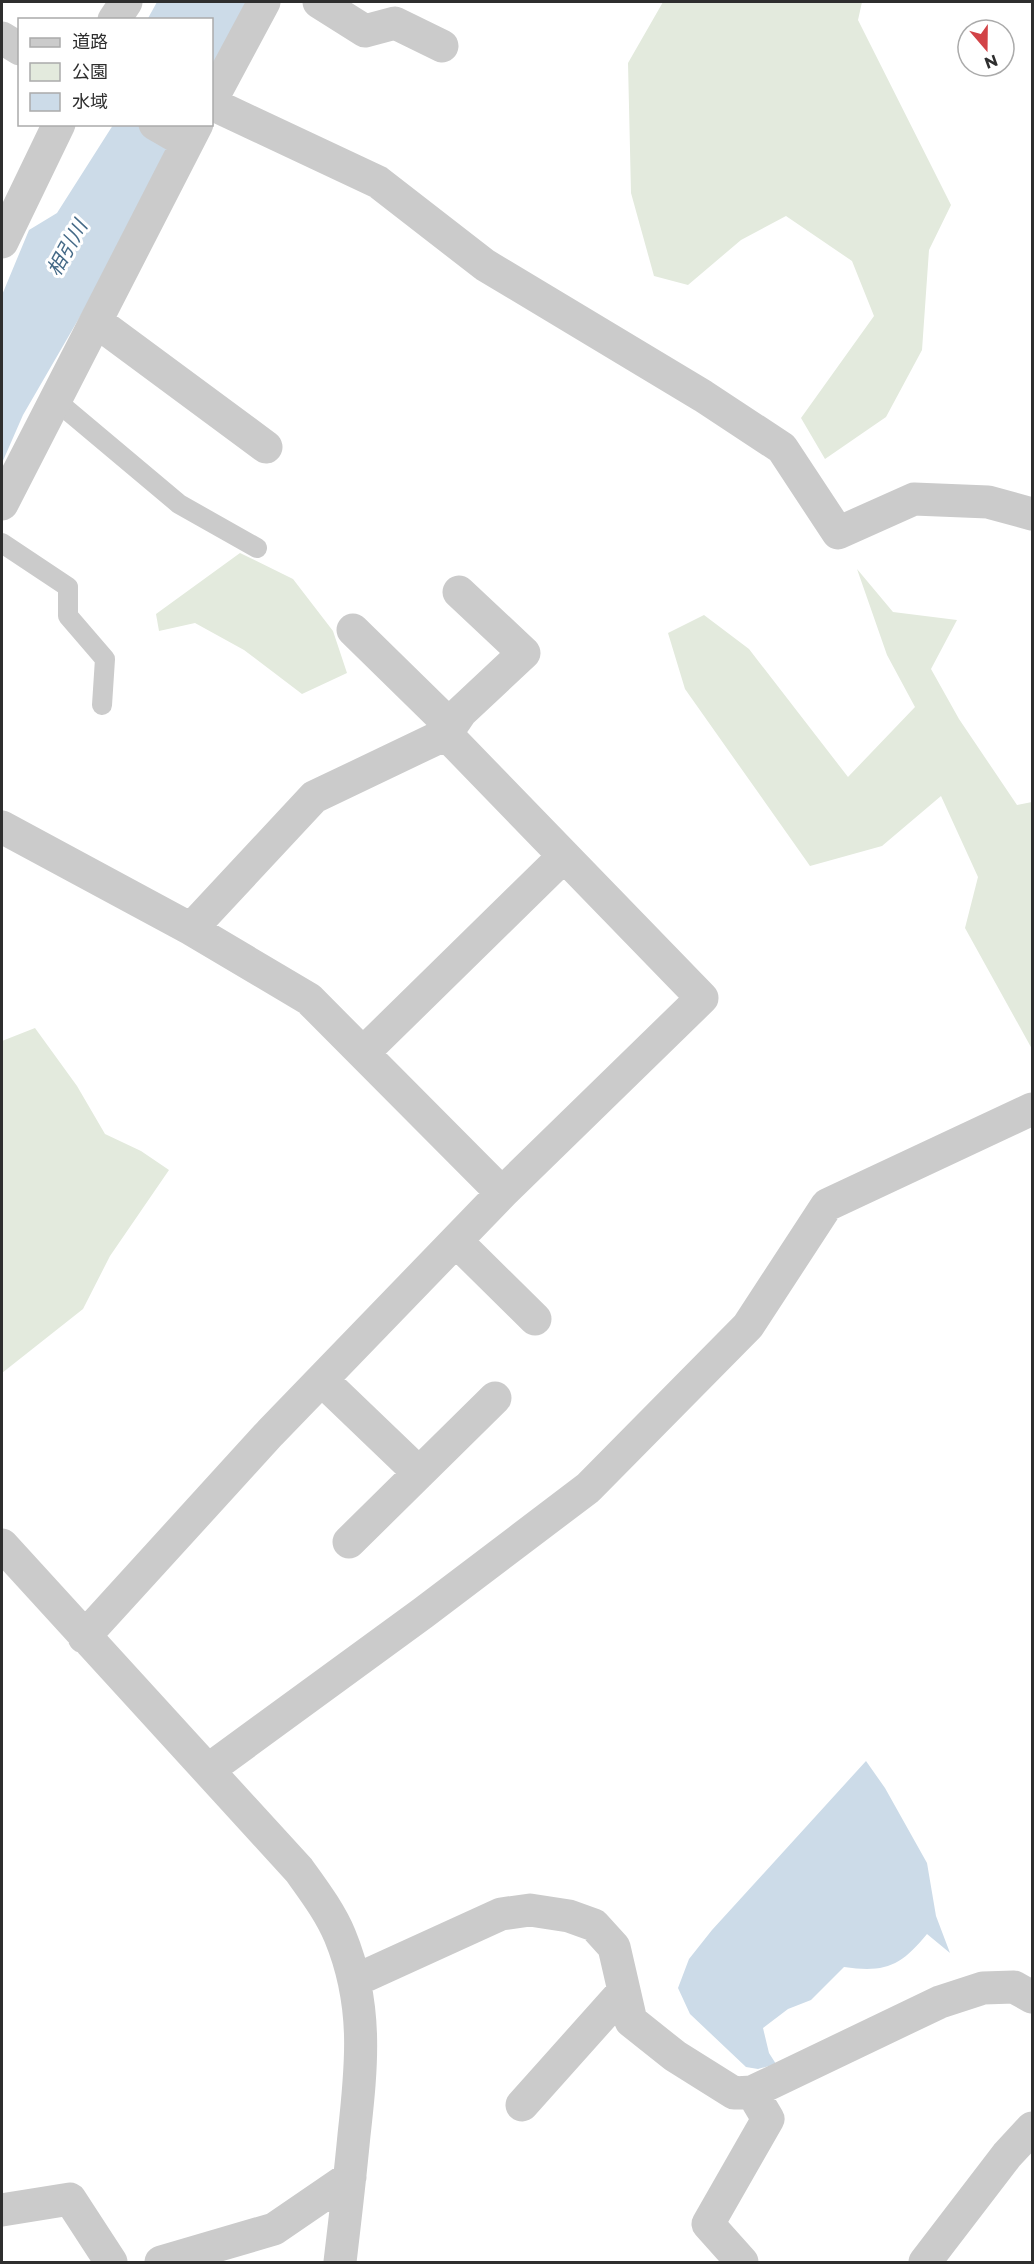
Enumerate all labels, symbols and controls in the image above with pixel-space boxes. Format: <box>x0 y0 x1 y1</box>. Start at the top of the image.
legend <box>18 18 213 126</box>
north arrow <box>956 18 1016 78</box>
text: 道路 <box>72 31 108 53</box>
text: N <box>982 50 1000 73</box>
text: 公園 <box>72 61 108 83</box>
text: 水域 <box>72 91 108 113</box>
water label: 相引川 <box>42 214 93 280</box>

